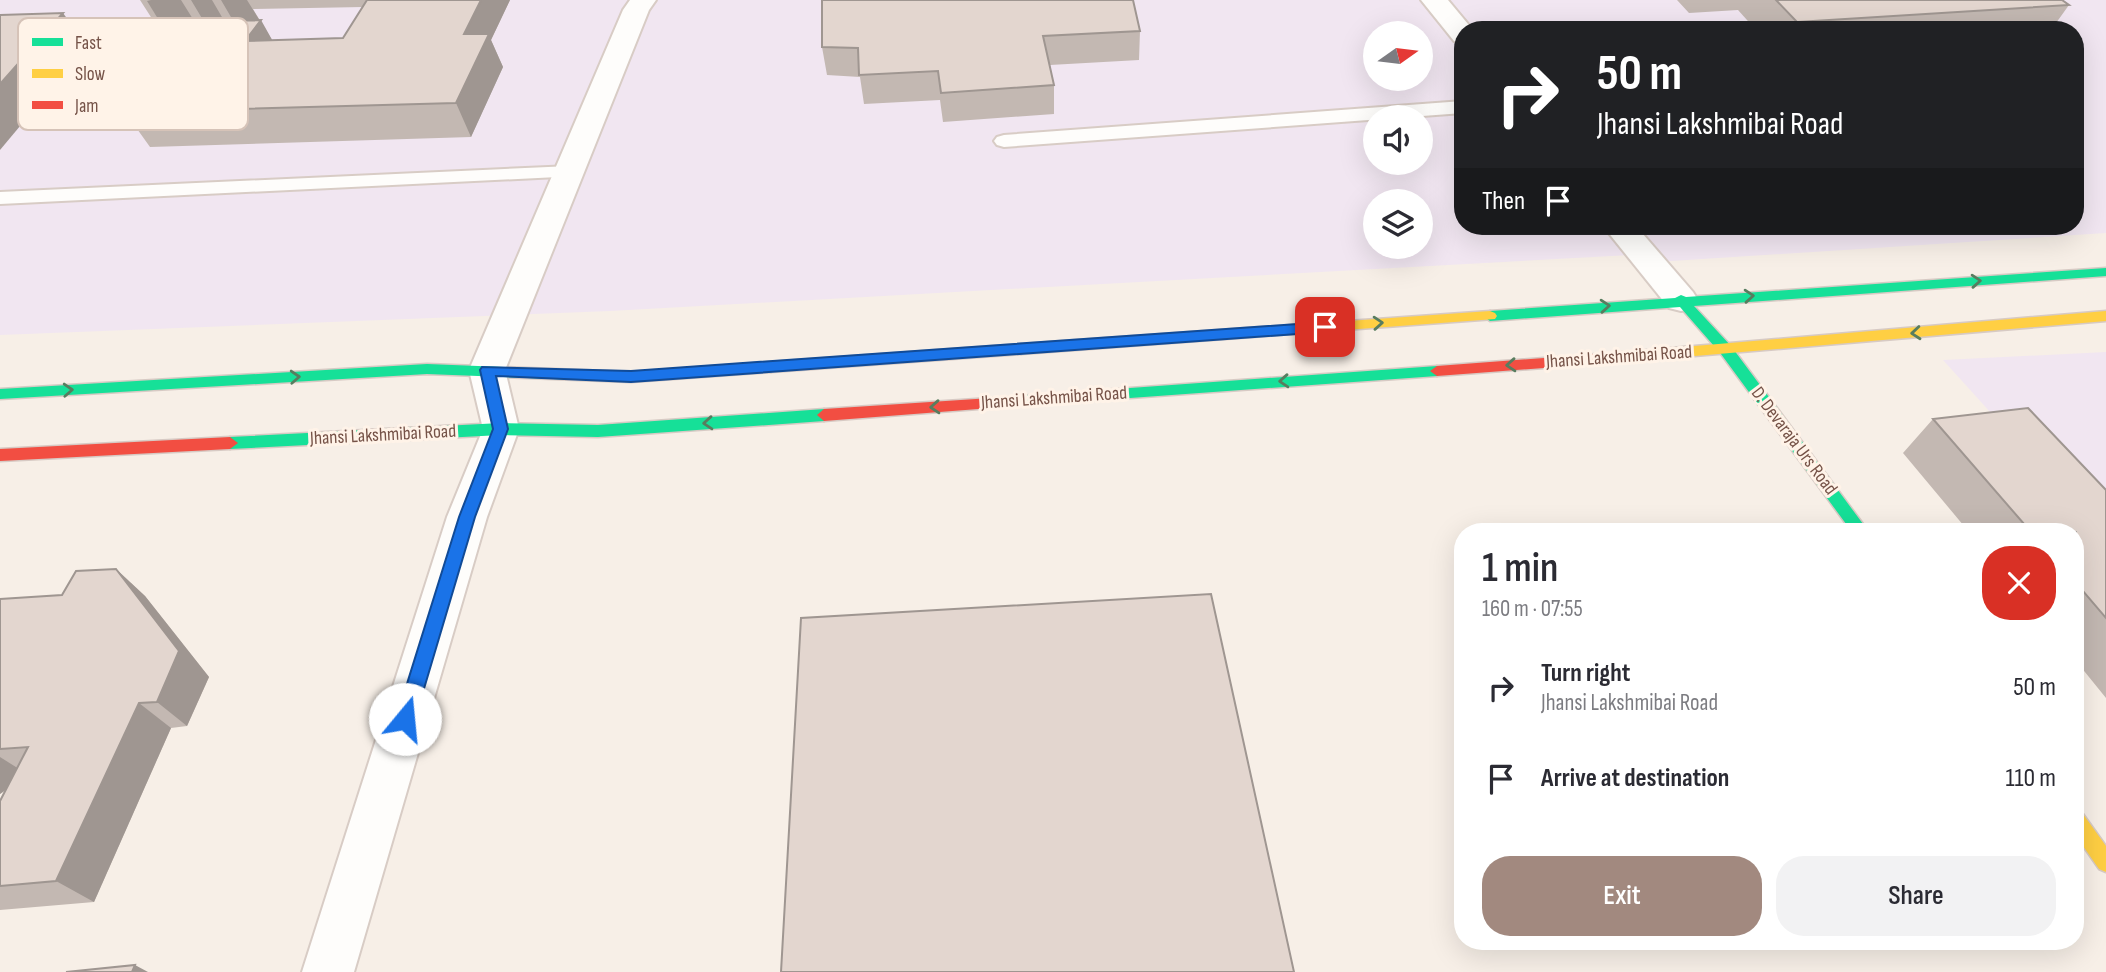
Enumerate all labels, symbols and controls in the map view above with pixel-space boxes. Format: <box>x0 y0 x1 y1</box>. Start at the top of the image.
legend <box>18 18 248 130</box>
north arrow <box>1363 21 1433 91</box>
map controls <box>1363 21 1433 259</box>
text: Fast <box>75 32 102 55</box>
text: 50 m <box>1597 45 1682 104</box>
icon: right <box>1482 49 1573 140</box>
text: Slow <box>75 63 105 86</box>
text: Jam <box>74 95 98 118</box>
button: sound <box>1363 105 1433 175</box>
text: Jhansi Lakshmibai Road <box>1597 105 1843 144</box>
icon: arrive <box>1539 182 1577 220</box>
text: Then <box>1482 186 1525 217</box>
button: layers <box>1363 189 1433 259</box>
one-way arrow <box>1971 273 1982 288</box>
one-way arrow <box>1744 289 1755 304</box>
pin <box>1295 297 1355 357</box>
one-way arrow <box>1600 299 1611 314</box>
icon: arrive <box>1306 308 1344 346</box>
one-way arrow <box>1373 316 1384 331</box>
one-way arrow <box>1910 325 1921 340</box>
street label: Jhansi Lakshmibai Road <box>1544 340 1693 374</box>
one-way arrow <box>1505 357 1516 372</box>
one-way arrow <box>290 369 301 384</box>
one-way arrow <box>1279 374 1290 389</box>
street label: Jhansi Lakshmibai Road <box>979 381 1128 415</box>
one-way arrow <box>63 383 74 398</box>
street label: D. Devaraja Urs Road <box>1746 383 1842 499</box>
one-way arrow <box>929 399 940 414</box>
one-way arrow <box>703 415 714 430</box>
street label: Jhansi Lakshmibai Road <box>308 420 457 450</box>
text: 1 min <box>1482 543 1558 594</box>
button: close <box>1982 546 2056 620</box>
text: 160 m · 07:55 <box>1482 595 1583 623</box>
text: Turn right <box>1541 658 1630 689</box>
icon: right <box>1482 669 1520 707</box>
text: 50 m <box>2013 672 2056 703</box>
position arrow <box>368 682 442 756</box>
text: Jhansi Lakshmibai Road <box>1541 689 1718 717</box>
icon: arrive <box>1482 760 1520 798</box>
text: Arrive at destination <box>1541 763 1729 794</box>
text: 110 m <box>2005 763 2056 794</box>
button: Exit <box>1482 856 1762 936</box>
button: Share <box>1776 856 2056 936</box>

